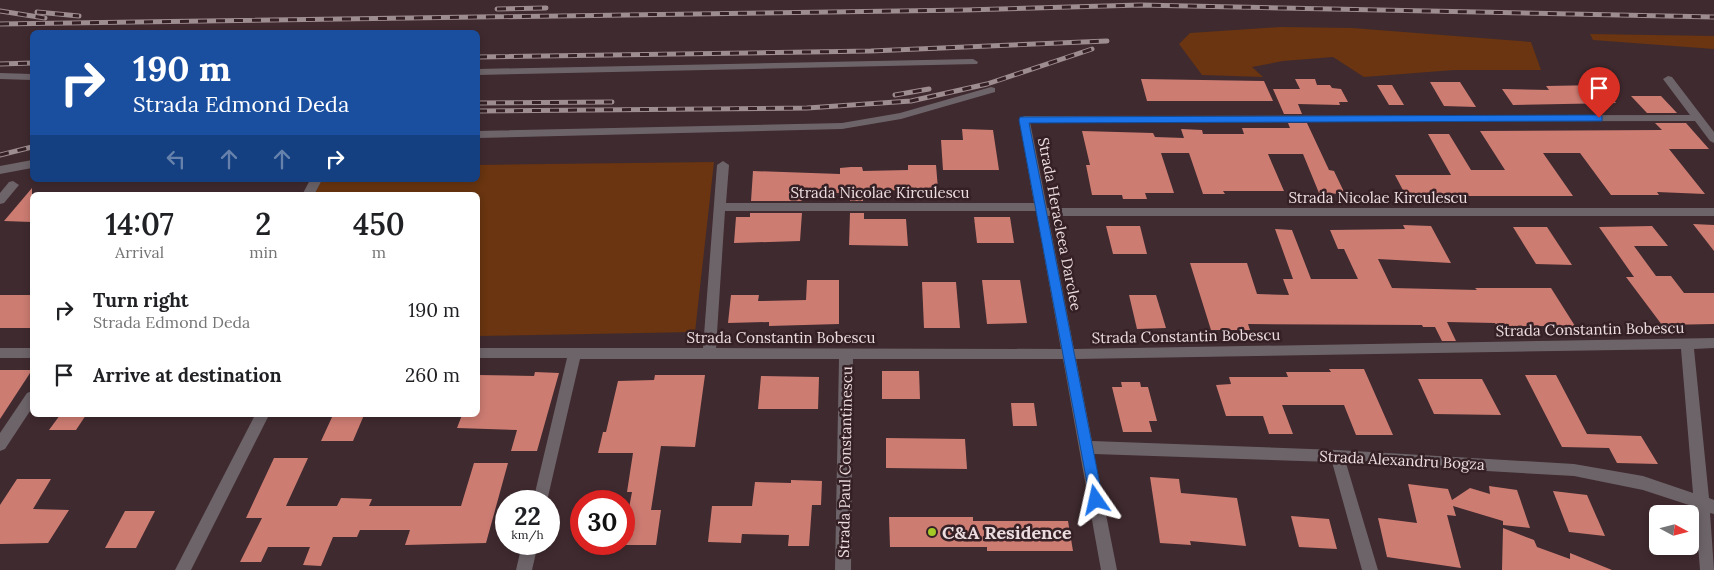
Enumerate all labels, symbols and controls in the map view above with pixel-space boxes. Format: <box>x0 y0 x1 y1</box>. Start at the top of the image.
text: 190 m <box>133 46 231 91</box>
icon: right <box>50 50 115 115</box>
pin <box>1578 67 1620 118</box>
icon: arrive <box>1585 74 1613 102</box>
text: Strada Edmond Deda <box>133 90 349 118</box>
street label: Strada Heracleea Darclee <box>1034 136 1086 312</box>
icon: left <box>162 145 190 173</box>
icon: ahead <box>215 145 243 173</box>
icon: ahead <box>268 145 296 173</box>
icon: right <box>321 145 349 173</box>
street label: Strada Nicolae Kirculescu <box>790 183 970 202</box>
street label: Strada Nicolae Kirculescu <box>1288 188 1468 207</box>
text: 14:07 <box>105 205 174 243</box>
text: 2 <box>255 205 271 243</box>
text: 450 <box>353 205 405 243</box>
text: Arrival <box>115 242 164 262</box>
text: min <box>249 242 278 262</box>
text: m <box>372 242 386 262</box>
text: Turn right <box>93 288 189 312</box>
icon: right <box>50 296 78 324</box>
text: 190 m <box>408 298 460 322</box>
text: Strada Edmond Deda <box>93 312 250 332</box>
street label: Strada Constantin Bobescu <box>1495 318 1685 340</box>
street label: Strada Constantin Bobescu <box>1091 325 1281 347</box>
street label: Strada Constantin Bobescu <box>687 328 875 347</box>
icon: arrive <box>50 361 78 389</box>
text: Arrive at destination <box>93 363 282 387</box>
text: 260 m <box>405 363 460 387</box>
street label: Strada Paul Constantinescu <box>834 366 856 558</box>
street label: Strada Alexandru Bogza <box>1319 446 1485 474</box>
position arrow <box>1069 473 1121 525</box>
speed limit sign: 30 <box>570 490 635 555</box>
text: 22 <box>514 500 541 532</box>
north arrow <box>1649 505 1699 555</box>
map controls <box>1649 505 1699 555</box>
place label: C&A Residence <box>942 521 1072 544</box>
marker: C&A Residence <box>926 526 938 538</box>
text: km/h <box>511 527 544 542</box>

